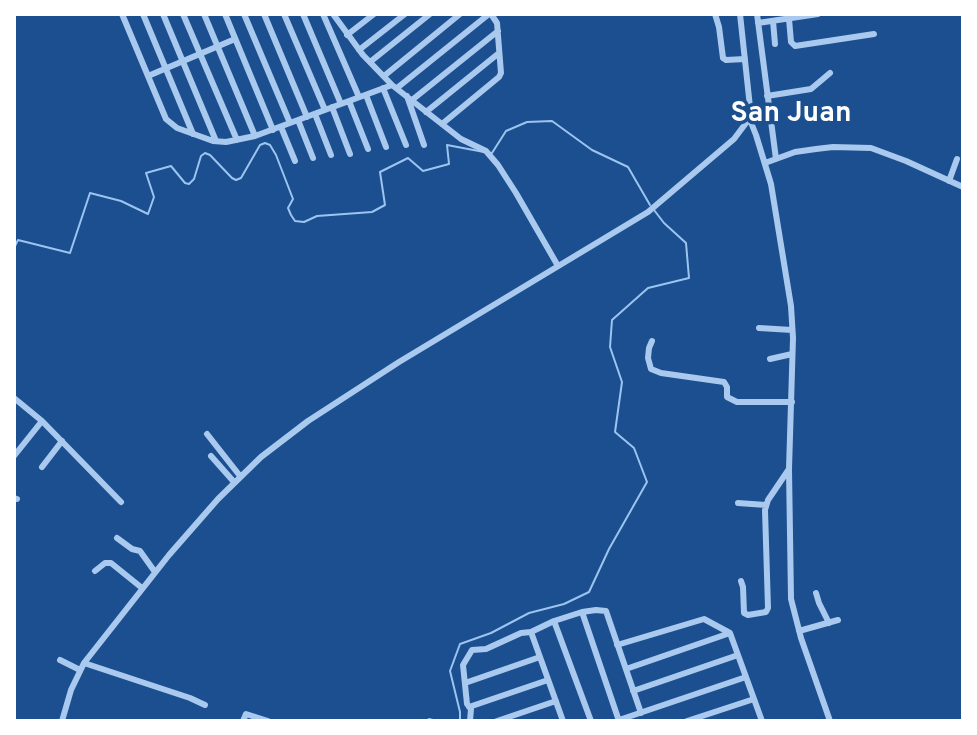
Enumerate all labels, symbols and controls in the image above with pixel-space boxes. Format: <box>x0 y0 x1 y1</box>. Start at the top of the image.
district label: San Juan <box>730 98 852 132</box>

